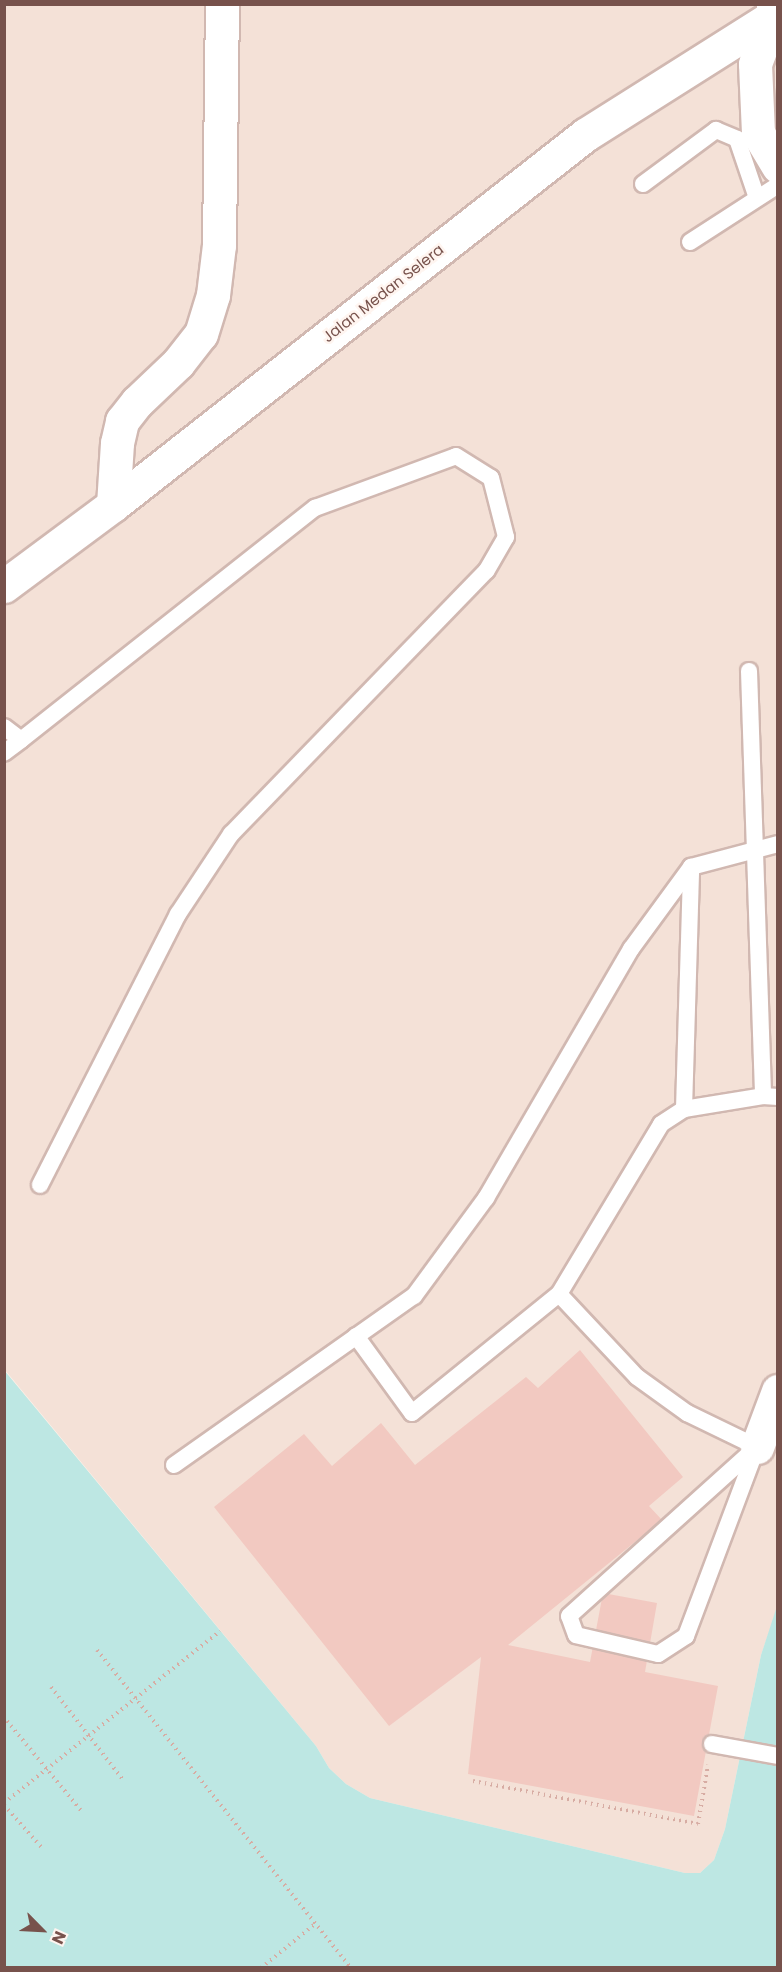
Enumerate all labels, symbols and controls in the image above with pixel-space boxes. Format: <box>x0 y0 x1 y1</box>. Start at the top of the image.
street label: Jalan Medan Selera <box>319 240 447 346</box>
north arrow <box>12 1900 72 1960</box>
text: N <box>46 1927 72 1948</box>

